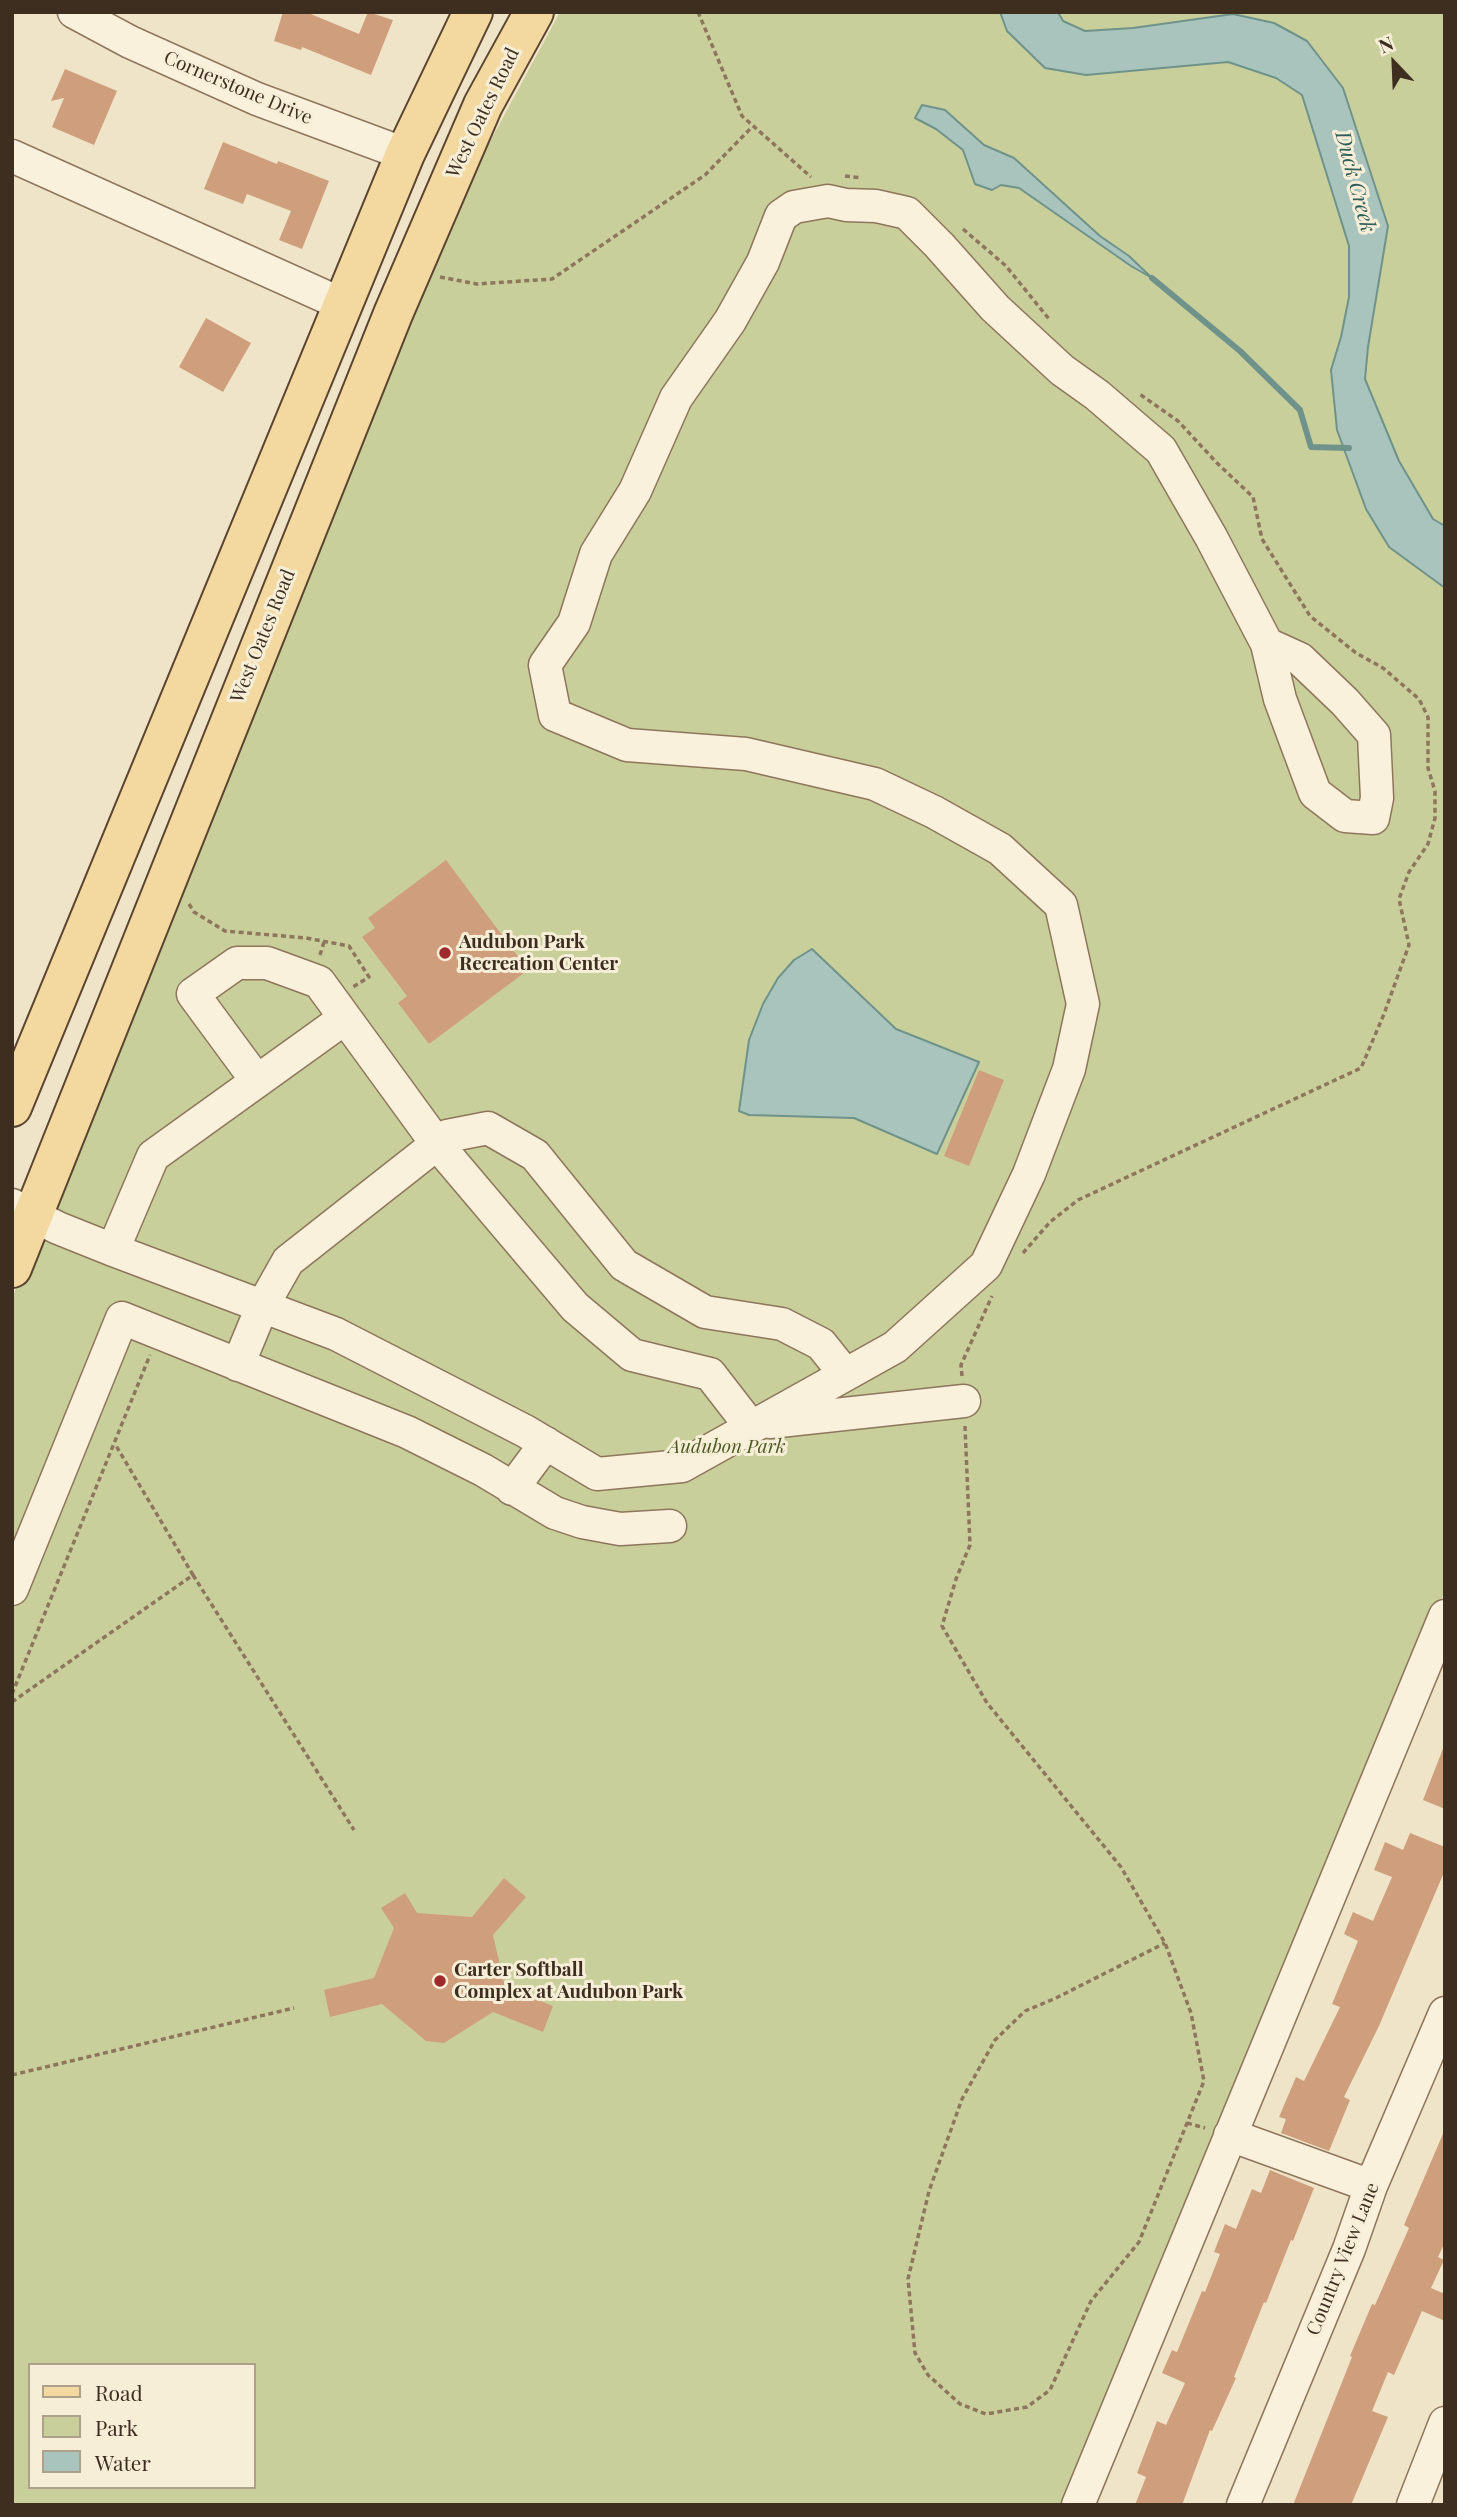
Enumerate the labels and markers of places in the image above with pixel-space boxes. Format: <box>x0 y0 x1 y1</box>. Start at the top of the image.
place label: Audubon Park Recreation Center <box>459 931 618 975</box>
marker: Audubon Park Recreation Center <box>437 945 453 961</box>
place label: Carter Softball Complex at Audubon Park <box>454 1959 683 2003</box>
marker: Carter Softball Complex at Audubon Park <box>432 1973 448 1989</box>

